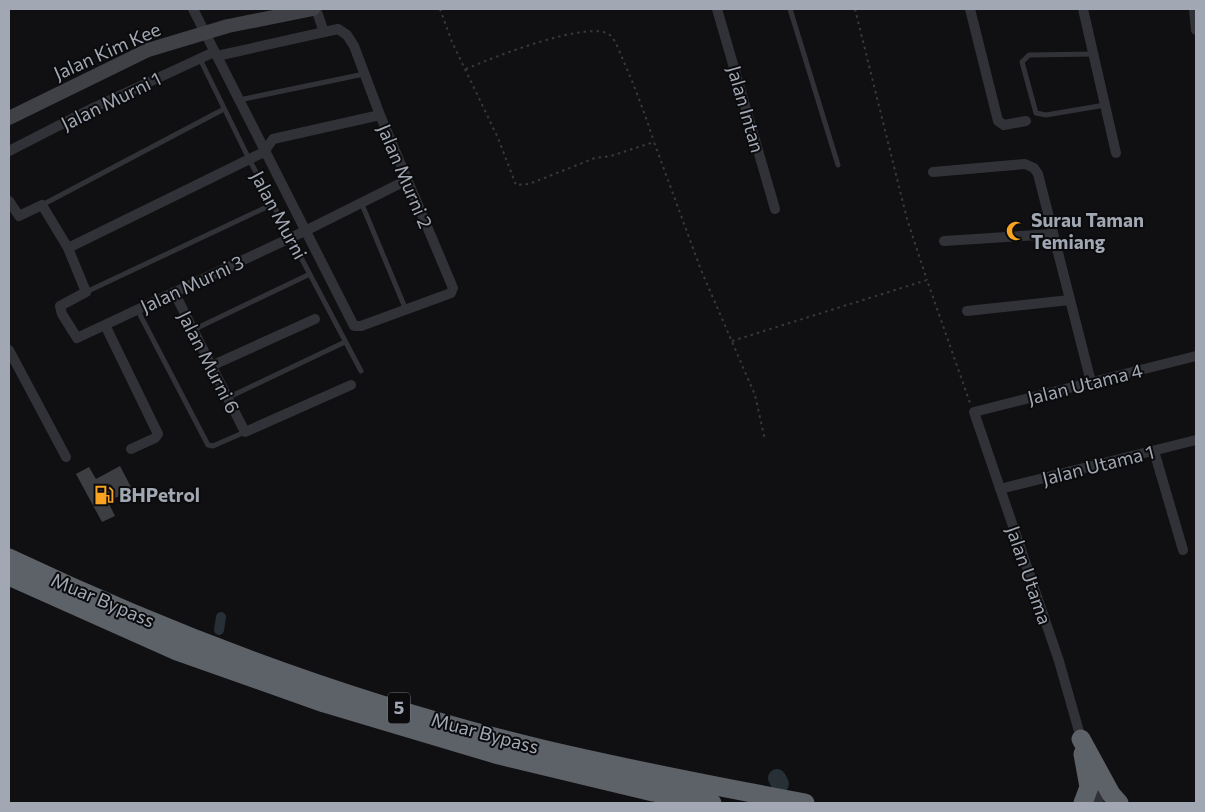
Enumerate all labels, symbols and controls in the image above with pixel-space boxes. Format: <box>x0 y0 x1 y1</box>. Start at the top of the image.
street label: Jalan Kim Kee <box>50 17 164 84</box>
street label: Jalan Intan <box>723 63 770 155</box>
street label: Jalan Murni 1 <box>57 66 165 135</box>
street label: Jalan Murni 2 <box>373 120 438 231</box>
street label: Jalan Murni <box>247 167 312 263</box>
place label: Surau Taman Temiang <box>1031 208 1144 253</box>
mosque icon: Surau Taman Temiang <box>1005 220 1027 242</box>
street label: Jalan Murni 3 <box>136 250 247 318</box>
street label: Jalan Murni 6 <box>174 307 245 417</box>
street label: Jalan Utama 4 <box>1025 358 1145 409</box>
street label: Jalan Utama 1 <box>1039 439 1156 490</box>
place label: BHPetrol <box>119 483 200 506</box>
fuel station icon: BHPetrol <box>93 484 115 506</box>
street label: Jalan Utama <box>1002 522 1057 627</box>
street label: Muar Bypass <box>48 567 158 632</box>
road number: 5 <box>388 692 410 724</box>
street label: Muar Bypass <box>429 707 541 758</box>

